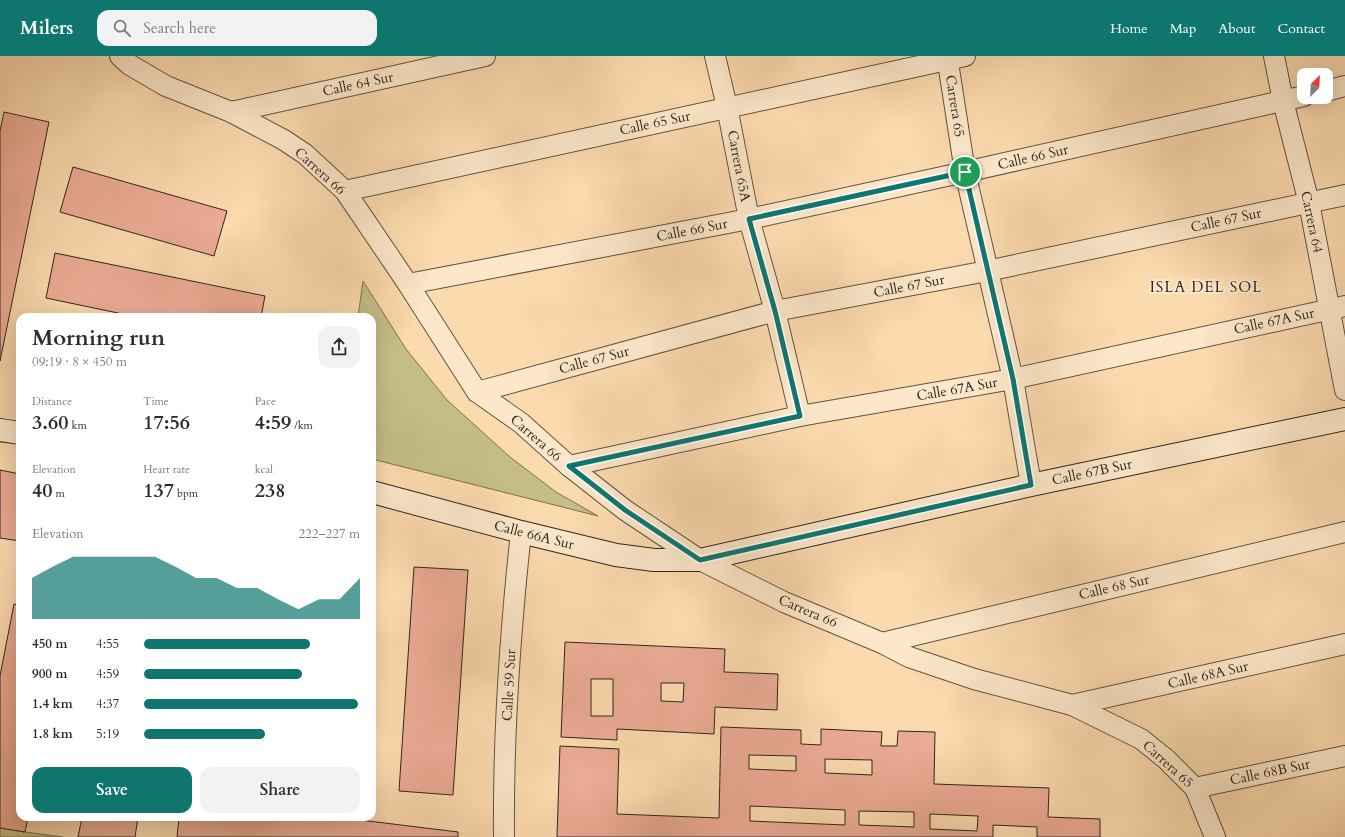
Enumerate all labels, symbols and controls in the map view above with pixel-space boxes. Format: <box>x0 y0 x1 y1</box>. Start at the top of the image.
search box <box>97 10 377 46</box>
text: Milers <box>20 15 73 41</box>
icon: search <box>111 17 133 39</box>
text: Search here <box>143 18 216 38</box>
text: Home <box>1110 19 1148 38</box>
text: Map <box>1170 19 1196 38</box>
text: About <box>1218 19 1255 38</box>
text: Contact <box>1277 19 1325 38</box>
street label: Calle 64 Sur <box>321 67 396 101</box>
north arrow <box>1297 68 1333 104</box>
map controls <box>1297 68 1333 104</box>
street label: Carrera 65 <box>941 74 969 138</box>
street label: Calle 65 Sur <box>618 106 693 140</box>
street label: Carrera 65A <box>723 129 755 203</box>
street label: Calle 66 Sur <box>996 139 1071 174</box>
street label: Carrera 66 <box>290 143 350 199</box>
pin <box>948 155 982 189</box>
icon: arrive <box>954 161 976 183</box>
street label: Carrera 64 <box>1296 189 1328 255</box>
street label: Calle 67 Sur <box>1189 203 1264 237</box>
street label: Calle 66 Sur <box>655 214 730 246</box>
street label: Calle 67 Sur <box>872 270 947 302</box>
district label: ISLA DEL SOL <box>1150 277 1262 297</box>
street label: Calle 67A Sur <box>1232 303 1317 339</box>
text: Morning run <box>32 323 165 353</box>
button: share <box>318 326 360 368</box>
street label: Calle 67 Sur <box>557 341 632 378</box>
text: 09:19 · 8 × 450 m <box>32 353 127 371</box>
street label: Calle 67A Sur <box>915 372 1000 405</box>
text: Distance <box>32 394 72 409</box>
text: Time <box>143 394 169 409</box>
text: Pace <box>255 394 276 409</box>
text: 3.60 <box>32 409 69 436</box>
text: 17:56 <box>143 409 190 436</box>
text: 4:59 <box>255 409 291 436</box>
street label: Carrera 66 <box>506 410 566 466</box>
text: km <box>69 418 87 433</box>
text: /km <box>291 418 313 433</box>
street label: Calle 67B Sur <box>1050 454 1135 490</box>
text: Elevation <box>32 462 76 477</box>
text: Heart rate <box>143 462 190 477</box>
text: kcal <box>255 462 273 477</box>
text: 40 <box>32 477 53 504</box>
text: 137 <box>143 477 174 504</box>
text: 238 <box>255 477 285 504</box>
text: m <box>53 486 65 501</box>
text: bpm <box>174 486 198 501</box>
street label: Calle 66A Sur <box>492 516 577 554</box>
text: Elevation <box>32 525 84 543</box>
text: 222–227 m <box>298 525 360 543</box>
street label: Calle 68 Sur <box>1077 569 1152 604</box>
street label: Carrera 66 <box>775 590 841 632</box>
text: 450 m <box>32 635 67 653</box>
text: 4:55 <box>96 635 119 653</box>
street label: Calle 59 Sur <box>498 648 520 721</box>
street label: Calle 68A Sur <box>1166 656 1251 693</box>
text: 900 m <box>32 665 67 683</box>
text: 4:59 <box>96 665 119 683</box>
text: 1.4 km <box>32 695 73 713</box>
text: 4:37 <box>96 695 119 713</box>
text: 1.8 km <box>32 725 73 743</box>
text: 5:19 <box>96 725 119 743</box>
street label: Carrera 65 <box>1138 736 1198 792</box>
street label: Calle 68B Sur <box>1228 754 1313 790</box>
button: Save <box>32 767 192 813</box>
button: Share <box>200 767 360 813</box>

